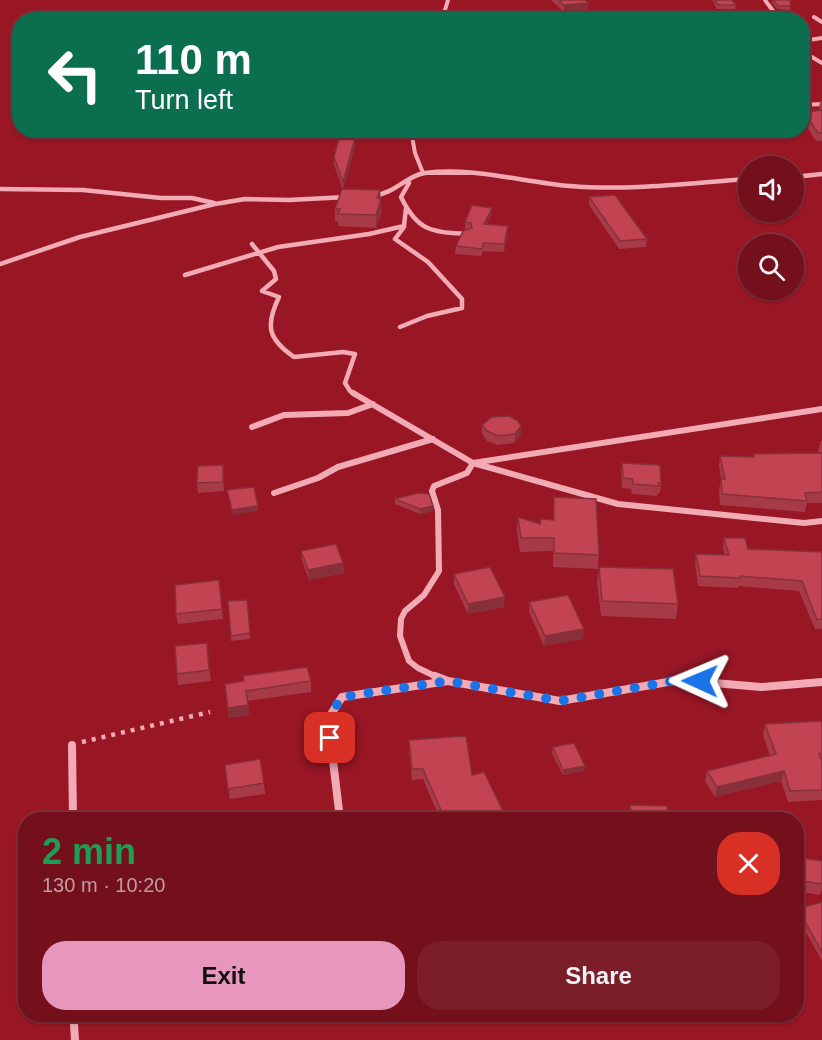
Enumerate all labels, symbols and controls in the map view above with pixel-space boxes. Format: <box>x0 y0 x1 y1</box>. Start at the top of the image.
icon: left <box>36 36 114 114</box>
text: 110 m <box>135 36 252 83</box>
text: Turn left <box>135 85 233 115</box>
map controls <box>738 156 804 300</box>
button: sound <box>738 156 804 222</box>
button: search <box>738 234 804 300</box>
position arrow <box>668 649 732 713</box>
pin <box>304 712 355 763</box>
icon: arrive <box>313 721 346 754</box>
text: 2 min <box>42 831 136 872</box>
button: close <box>717 832 780 895</box>
text: 130 m · 10:20 <box>42 874 165 896</box>
button: Exit <box>42 941 405 1010</box>
button: Share <box>417 941 780 1010</box>

